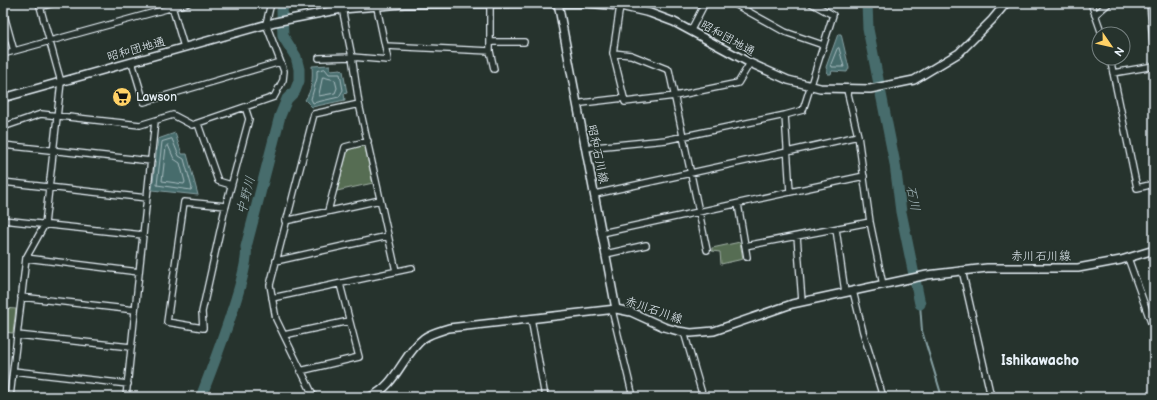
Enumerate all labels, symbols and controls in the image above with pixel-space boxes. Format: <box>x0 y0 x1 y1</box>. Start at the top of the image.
street label: 昭和団地通 <box>698 17 758 60</box>
north arrow <box>1091 26 1131 66</box>
street label: 昭和団地通 <box>105 34 167 65</box>
text: N <box>1111 44 1127 58</box>
supermarket icon: Lawson <box>111 86 133 108</box>
place label: Lawson <box>136 90 177 105</box>
street label: 昭和石川線 <box>584 123 611 185</box>
water label: 中野川 <box>233 174 259 216</box>
water label: 石川 <box>903 184 923 212</box>
street label: 赤川石川線 <box>1011 249 1071 264</box>
street label: 赤川石川線 <box>623 294 685 327</box>
district label: Ishikawacho <box>1001 352 1079 369</box>

